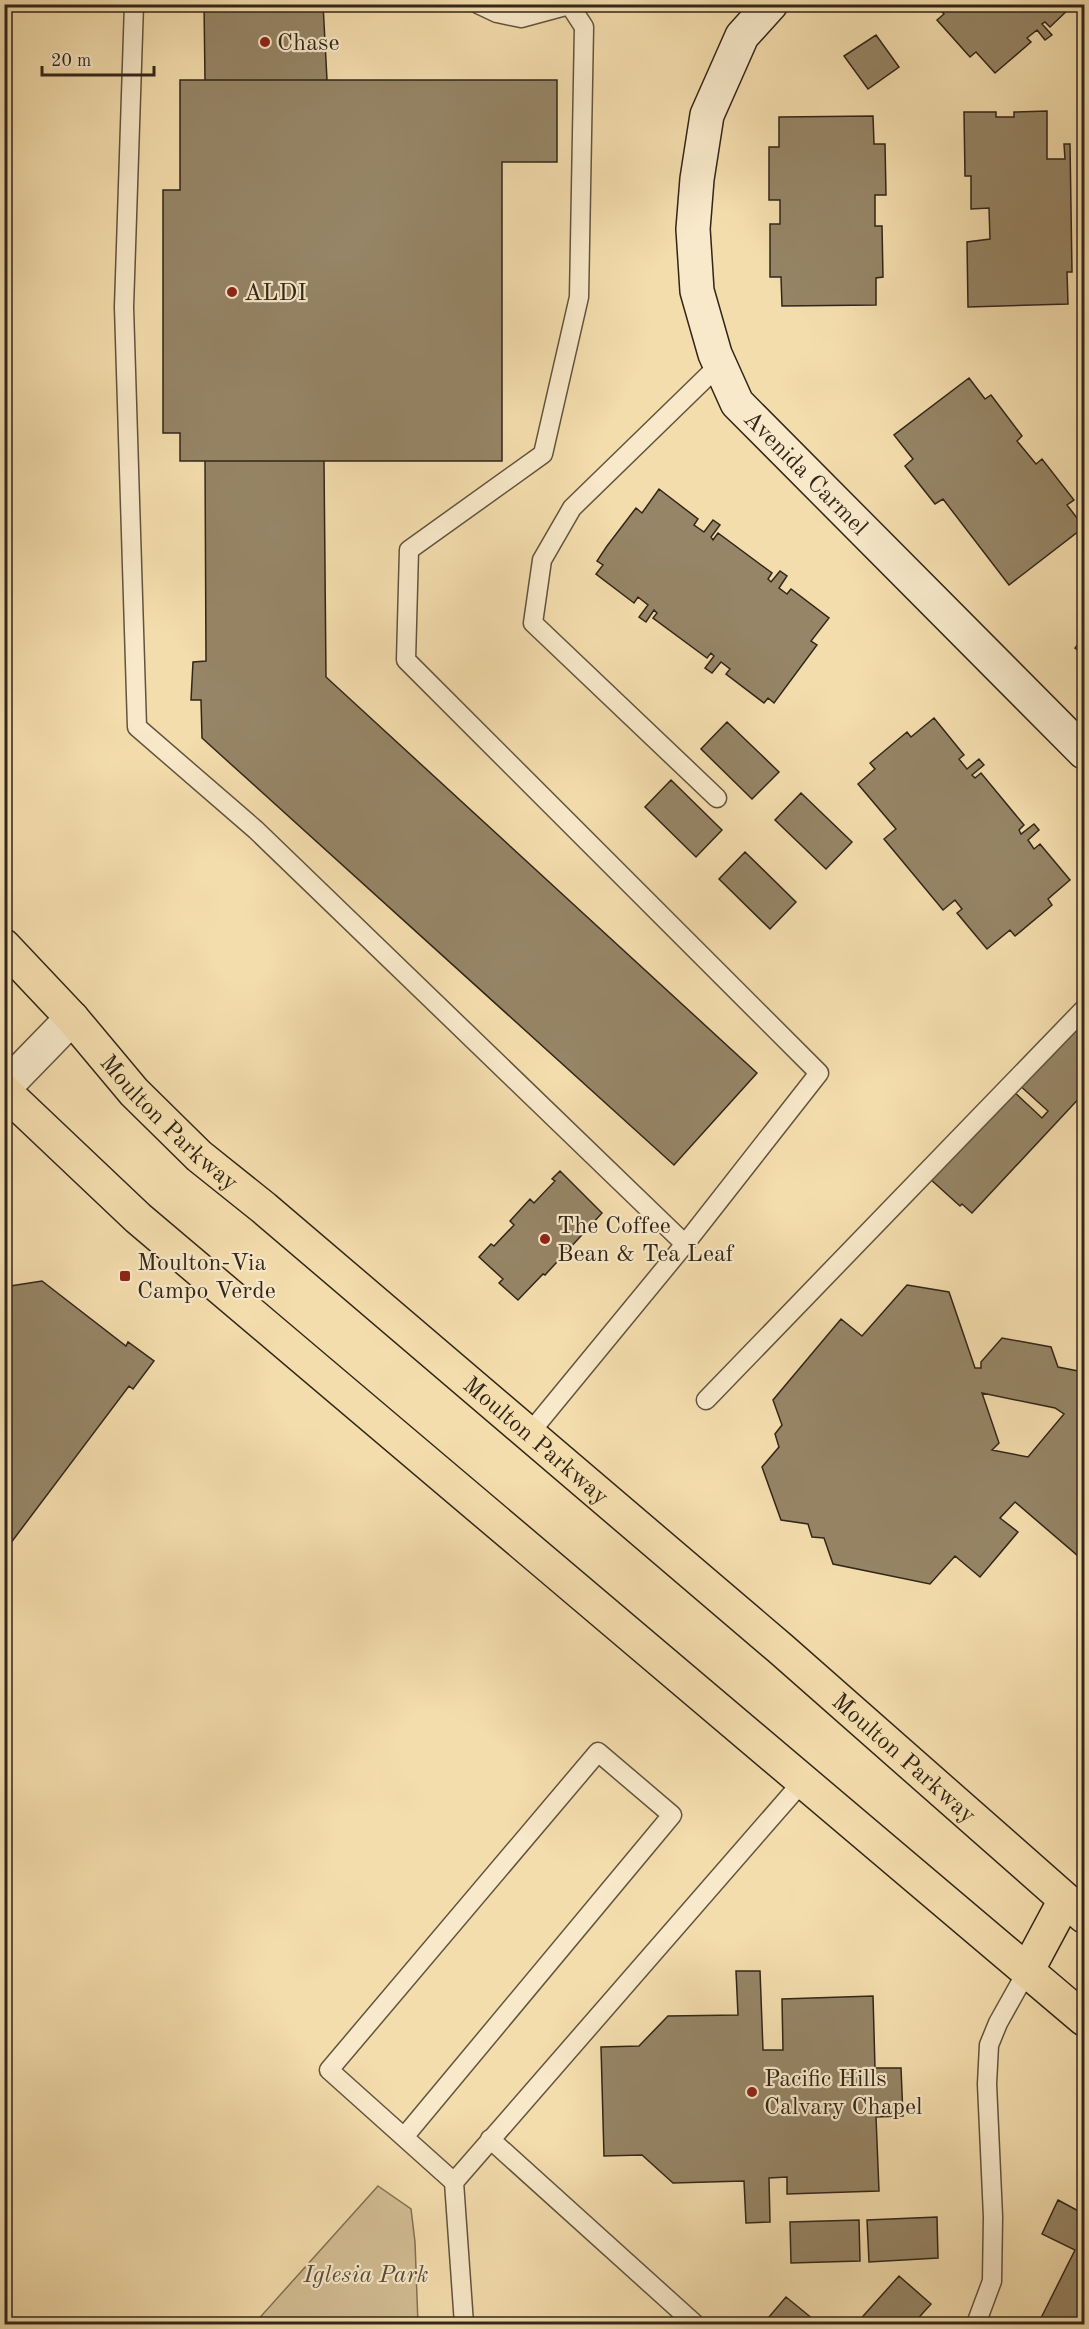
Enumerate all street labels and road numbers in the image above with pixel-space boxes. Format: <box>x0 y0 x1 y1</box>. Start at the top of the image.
street label: Avenida Carmel <box>738 407 871 541</box>
street label: Moulton Parkway <box>94 1051 242 1196</box>
street label: Moulton Parkway <box>458 1373 613 1510</box>
street label: Moulton Parkway <box>827 1690 980 1829</box>

